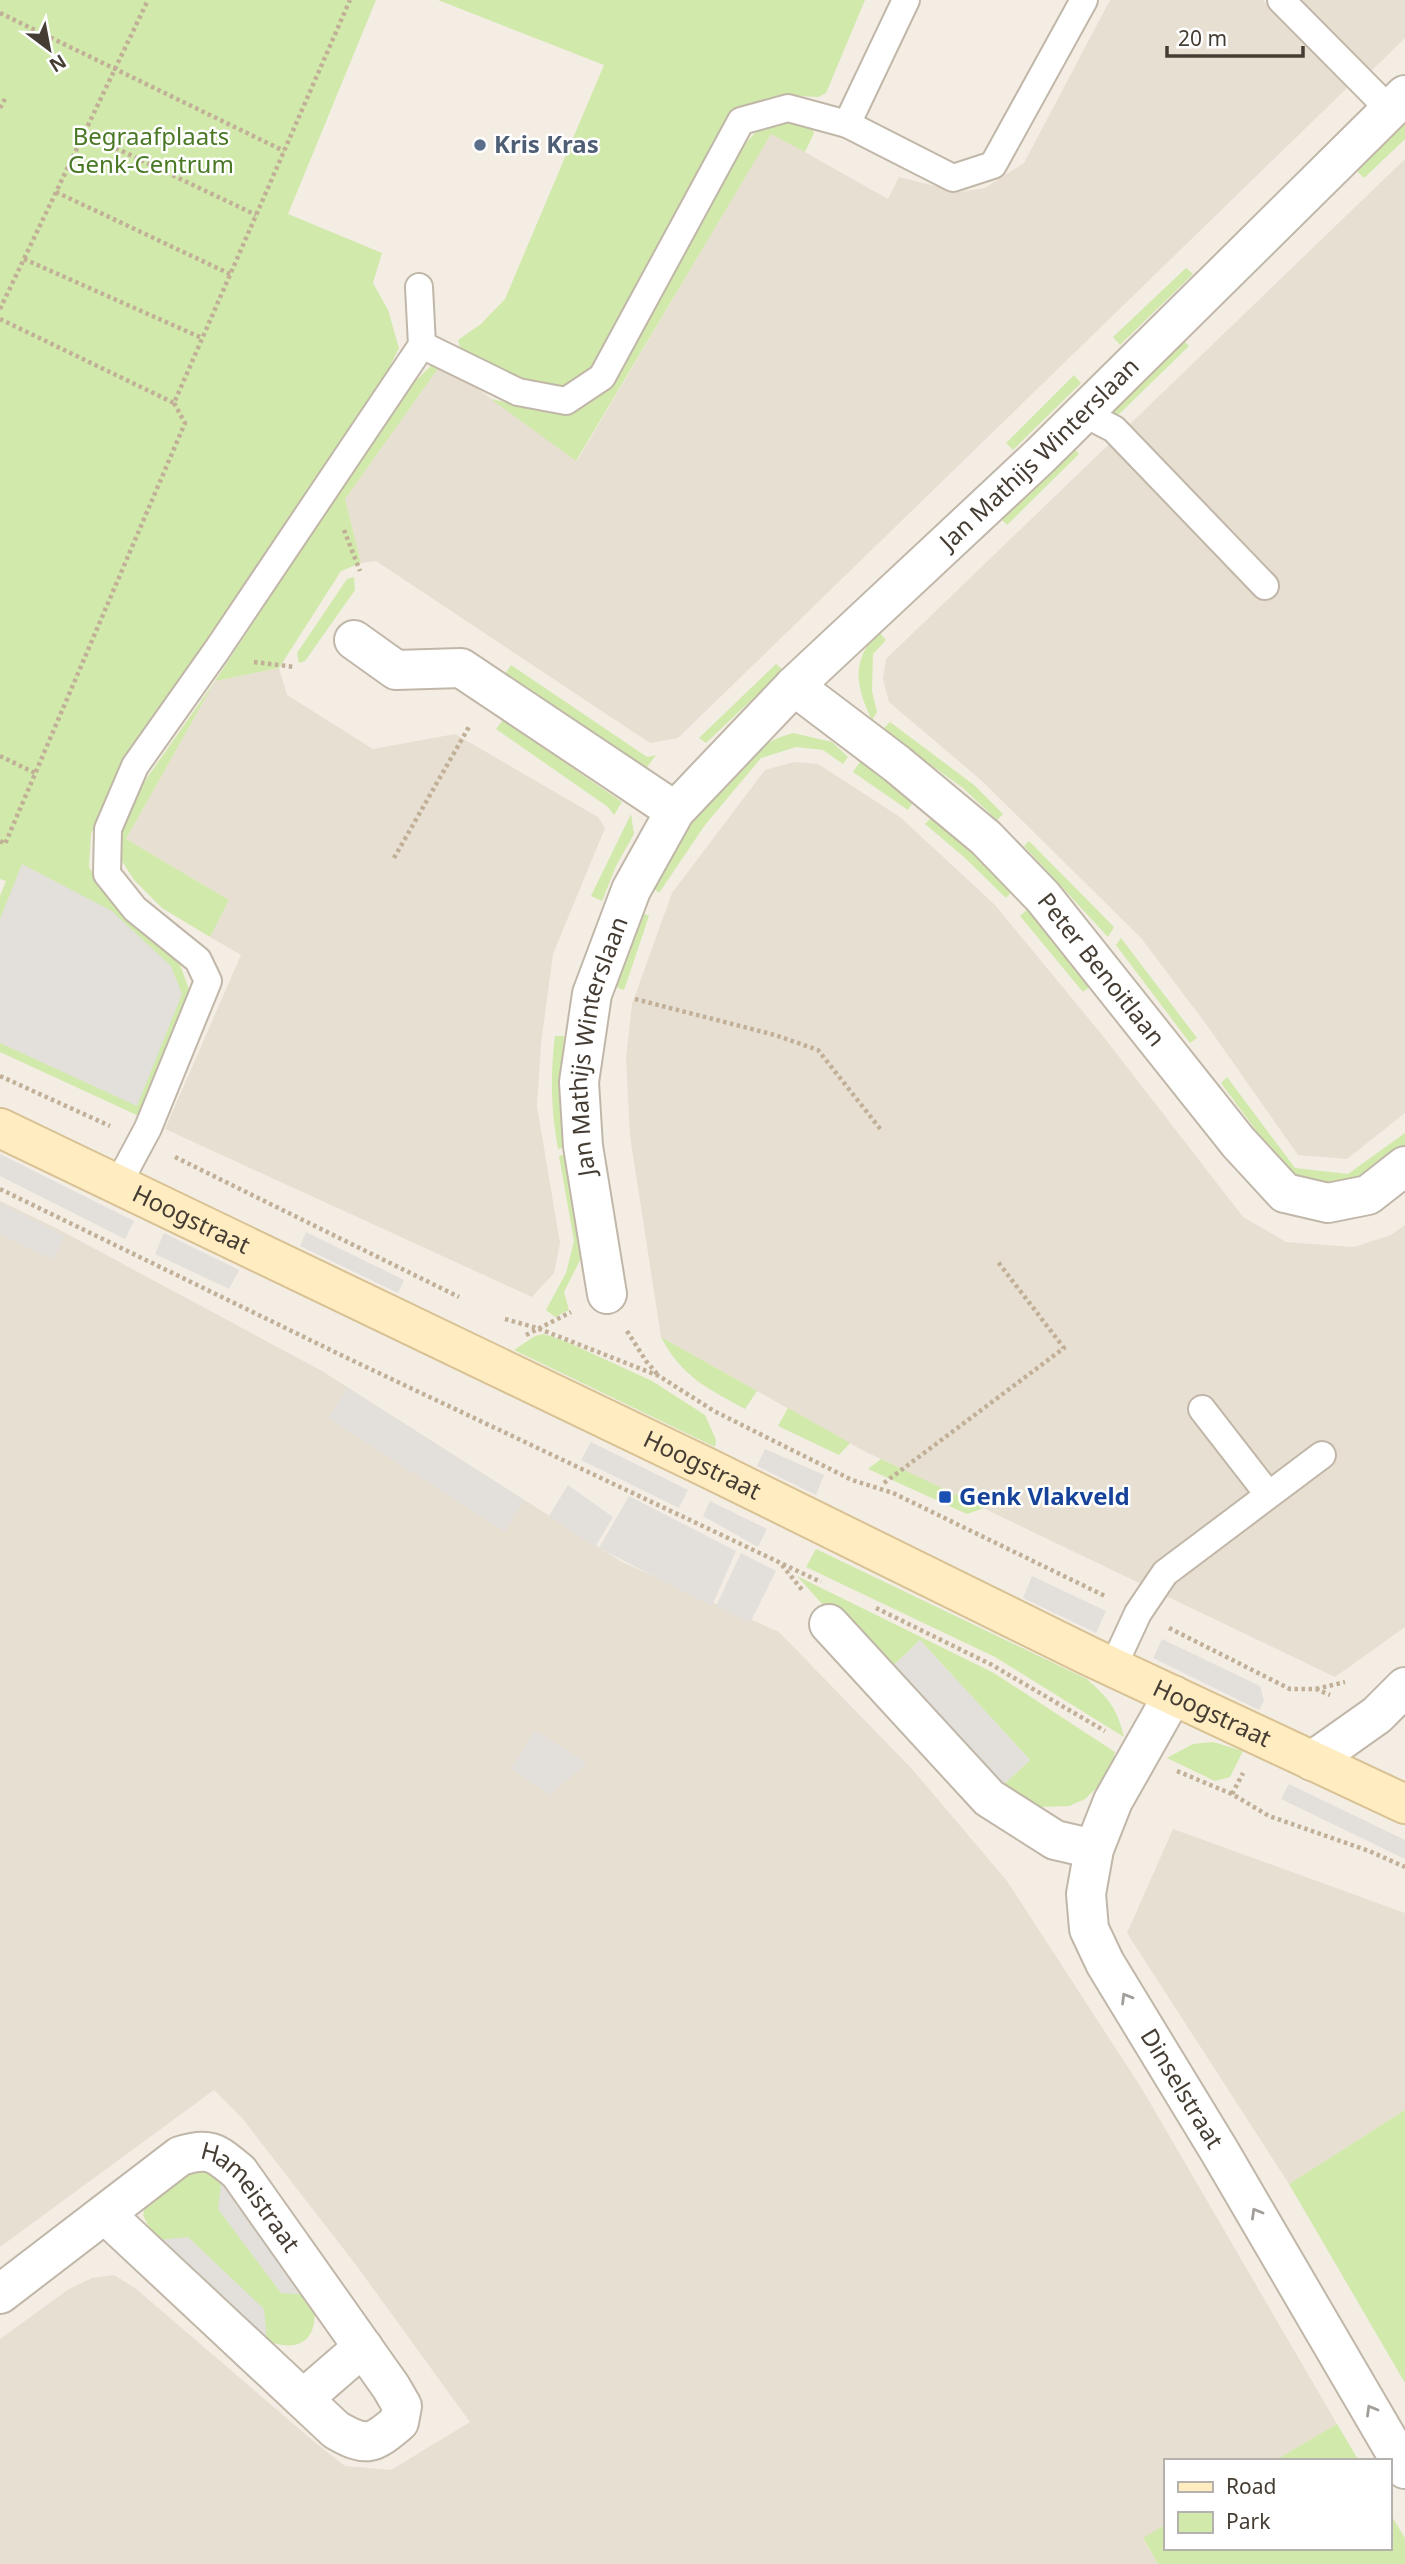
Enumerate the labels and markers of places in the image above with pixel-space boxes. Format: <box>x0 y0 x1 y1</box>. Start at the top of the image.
place label: Kris Kras <box>494 127 599 160</box>
marker: Kris Kras <box>472 137 488 153</box>
place label: Genk Vlakveld <box>959 1479 1130 1512</box>
marker: Genk Vlakveld <box>937 1489 953 1505</box>

